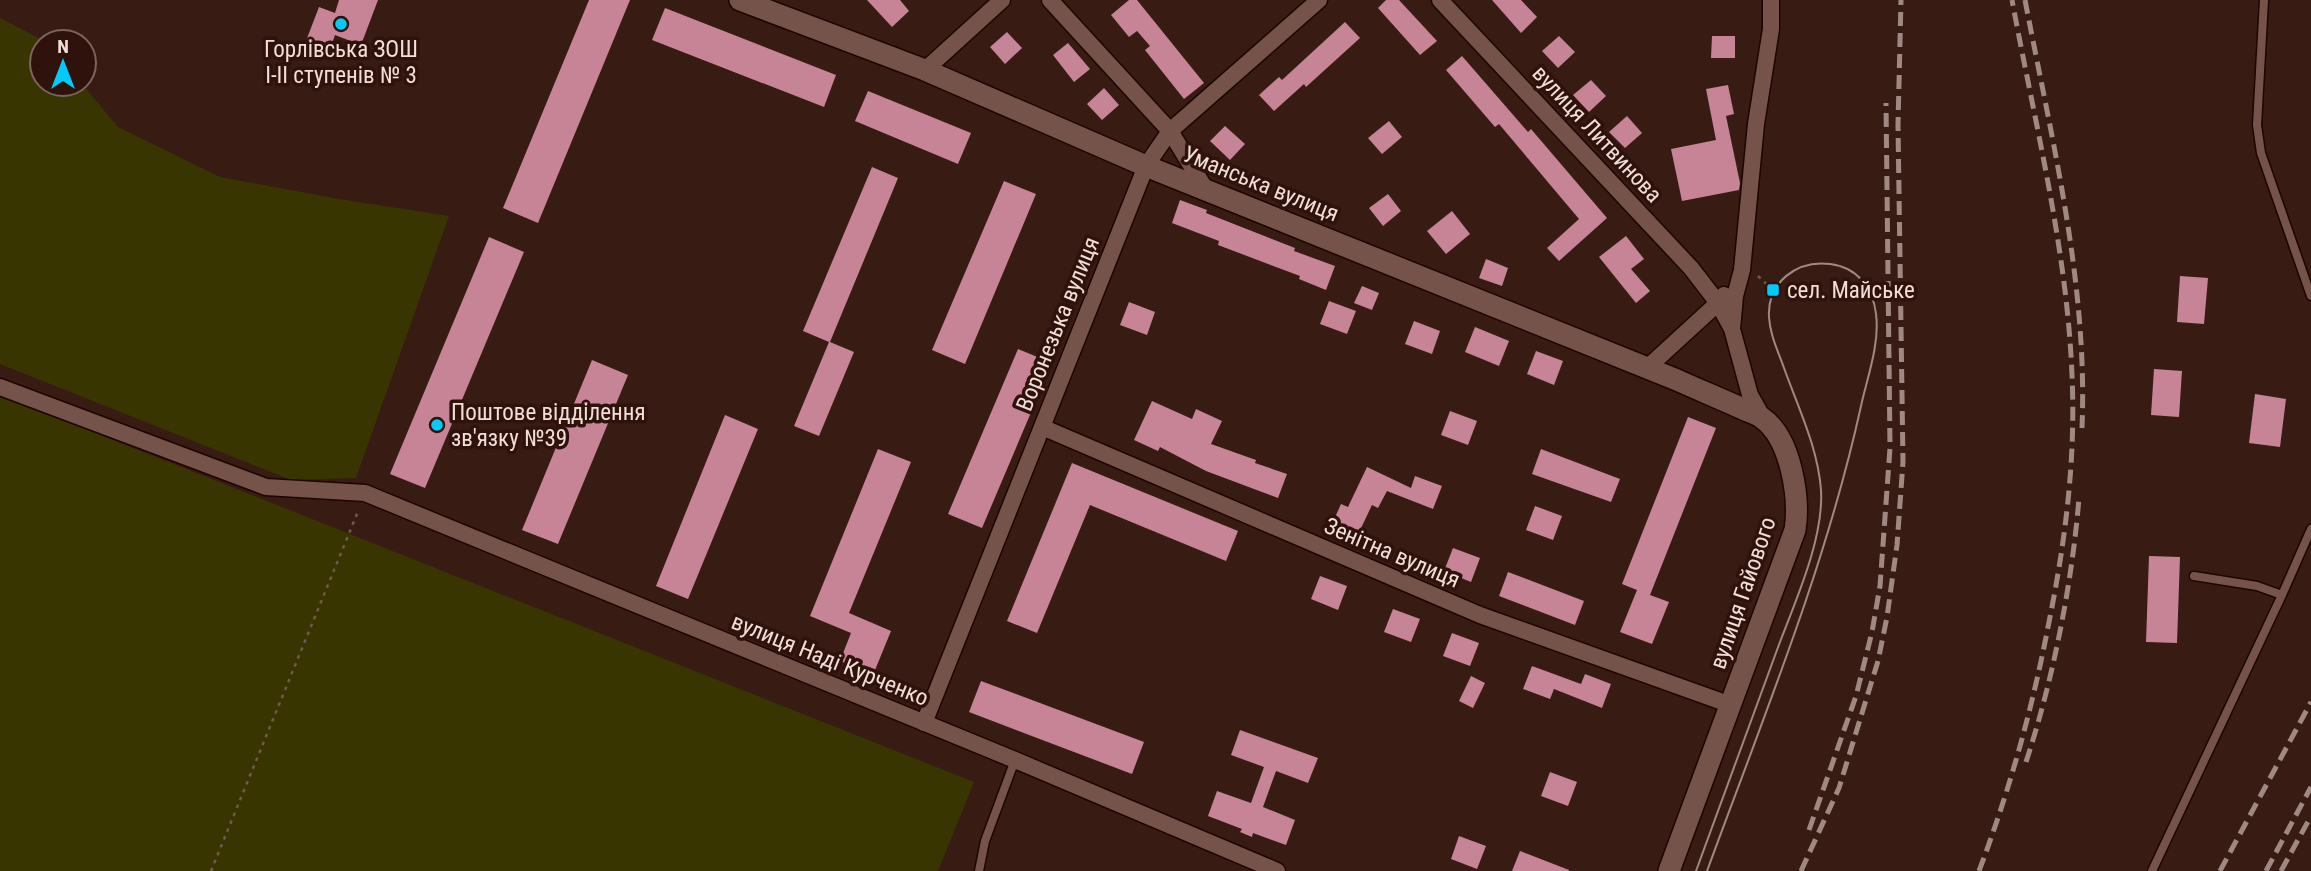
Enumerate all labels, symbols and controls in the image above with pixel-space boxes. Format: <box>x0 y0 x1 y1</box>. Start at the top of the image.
marker: Горлівська ЗОШ І-ІІ ступенів № 3 <box>333 16 349 32</box>
north arrow <box>28 28 98 98</box>
text: N <box>57 35 69 58</box>
place label: Горлівська ЗОШ І-ІІ ступенів № 3 <box>264 36 418 89</box>
street label: вулиця Литвинова <box>1527 60 1667 208</box>
street label: Уманська вулиця <box>1179 141 1343 227</box>
street label: Воронезька вулиця <box>1011 233 1105 415</box>
place label: сел. Майське <box>1787 277 1915 304</box>
marker: сел. Майське <box>1765 282 1781 298</box>
place label: Поштове відділення зв'язку №39 <box>451 399 646 452</box>
marker: Поштове відділення зв'язку №39 <box>429 417 445 433</box>
street label: Зенітна вулиця <box>1320 512 1464 594</box>
street label: вулиця Гайового <box>1704 514 1782 672</box>
street label: вулиця Наді Курченко <box>728 608 932 712</box>

